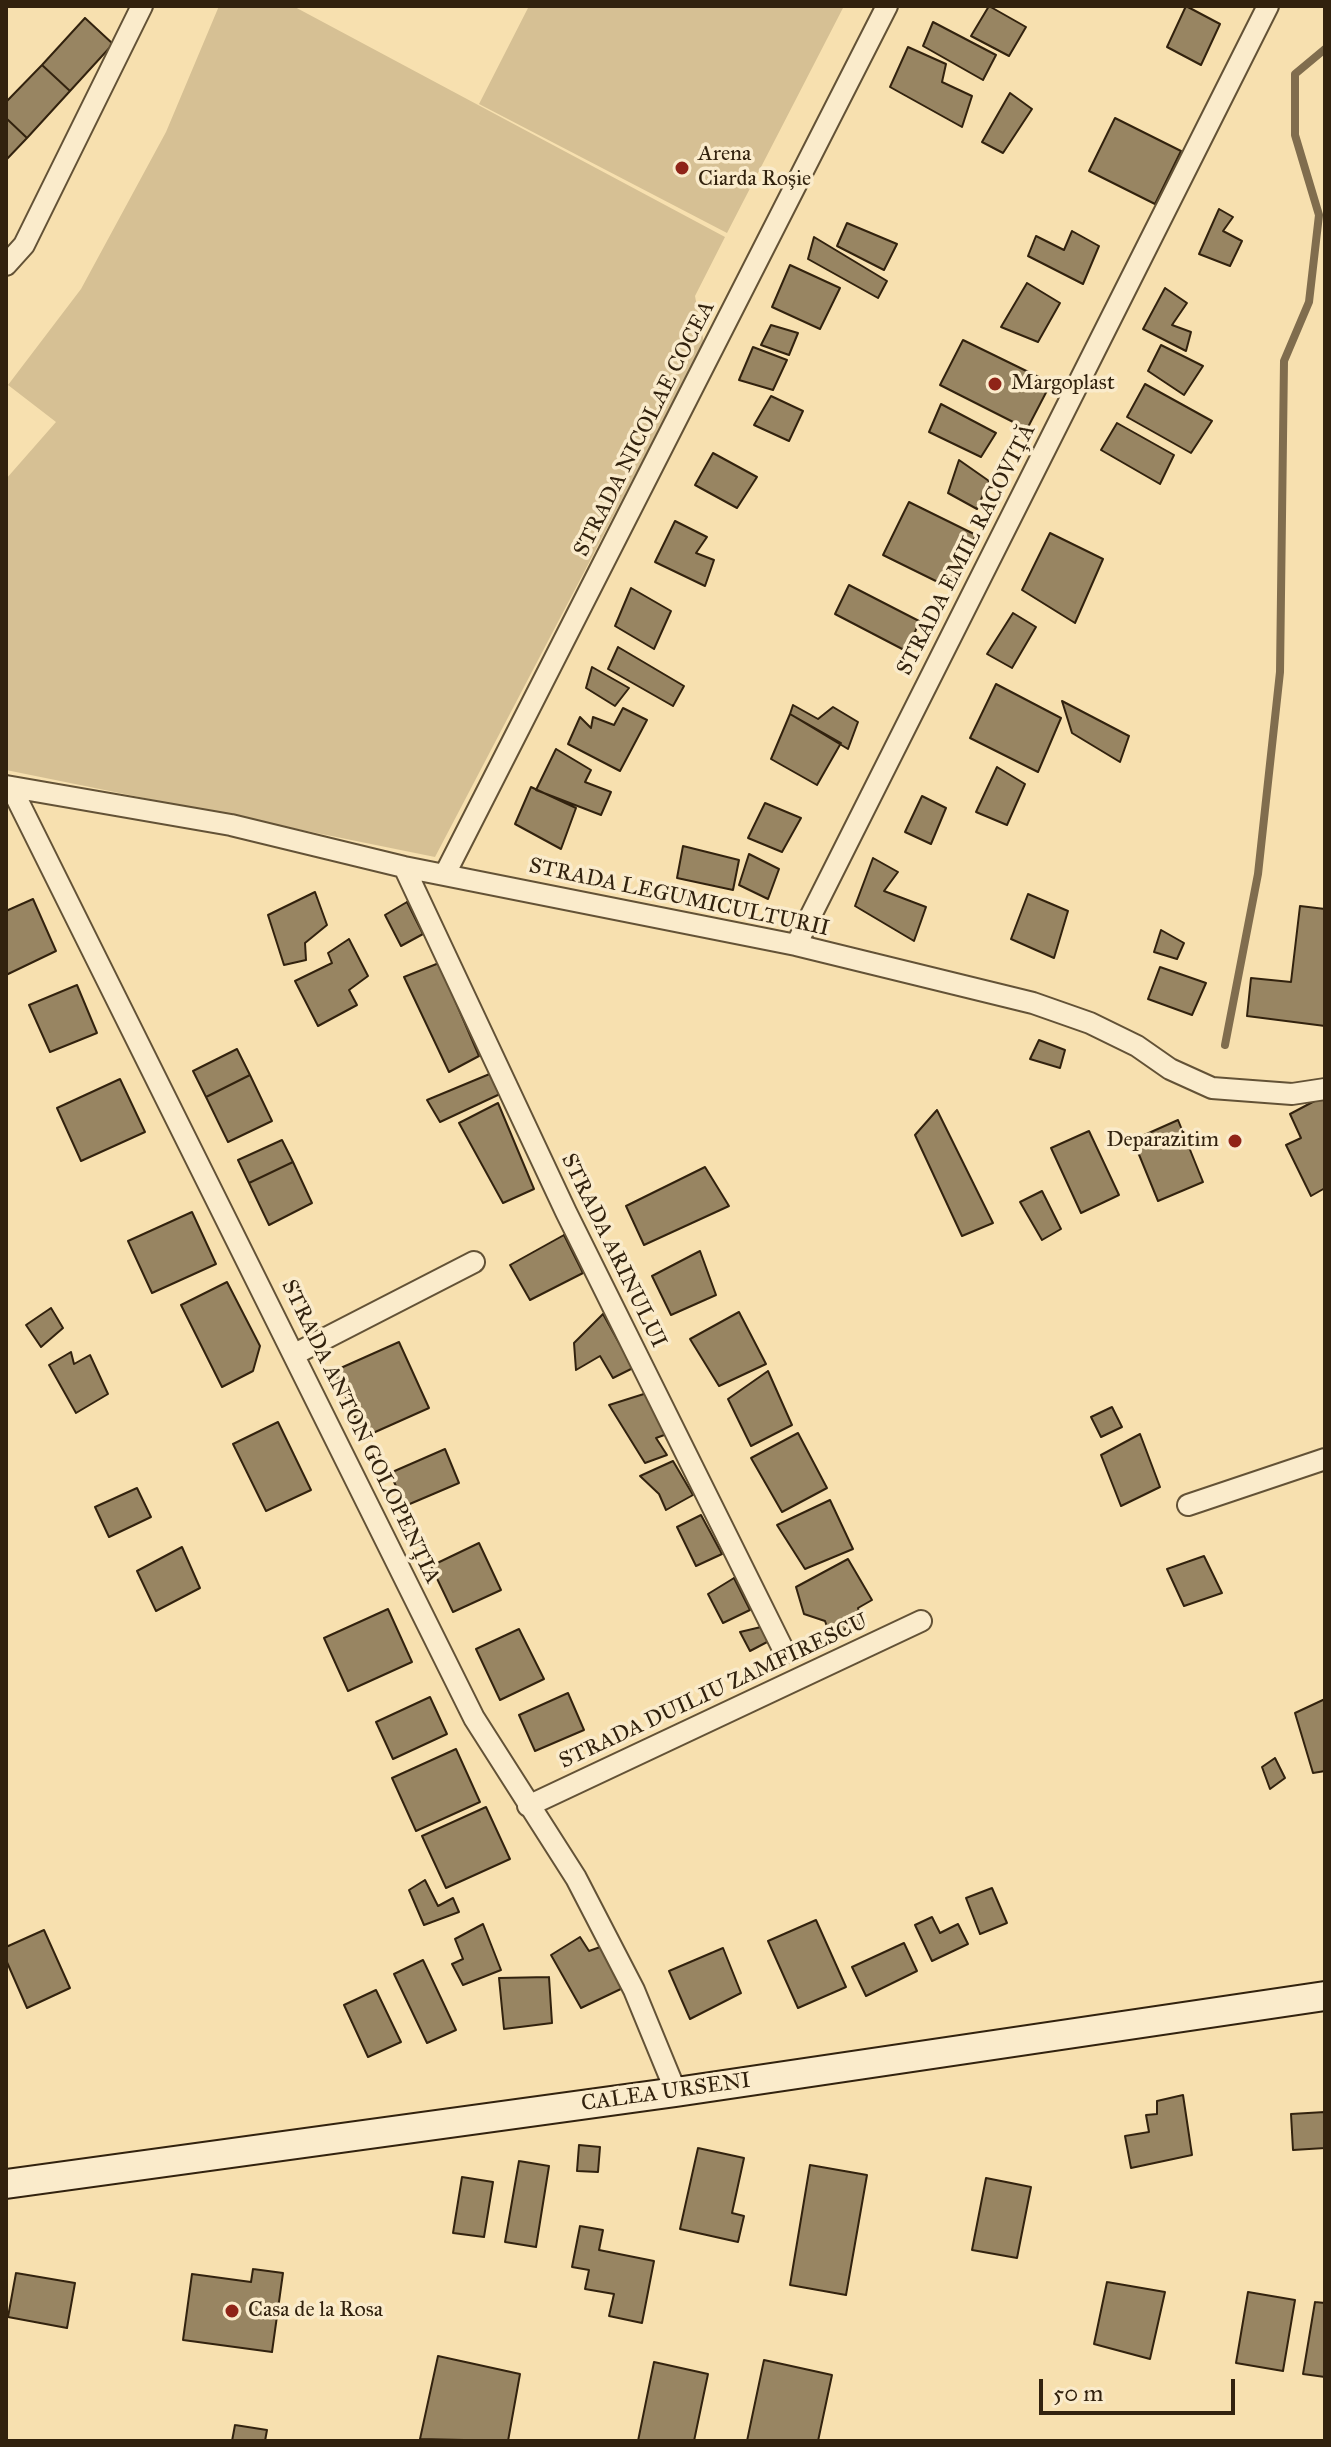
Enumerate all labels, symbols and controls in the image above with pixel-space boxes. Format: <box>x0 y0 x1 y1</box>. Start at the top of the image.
place label: Arena Ciarda Roșie <box>698 142 811 194</box>
marker: Arena Ciarda Roșie <box>673 159 691 177</box>
street label: STRADA NICOLAE COCEA <box>569 297 721 561</box>
place label: Margoplast <box>1011 371 1115 397</box>
marker: Margoplast <box>986 375 1004 393</box>
street label: STRADA EMIL RACOVIȚĂ <box>892 420 1042 680</box>
street label: STRADA LEGUMICULTURII <box>526 853 832 943</box>
place label: Deparazitim <box>1106 1128 1219 1154</box>
marker: Deparazitim <box>1226 1132 1244 1150</box>
street label: STRADA ARINULUI <box>554 1150 672 1352</box>
street label: STRADA ANTON GOLOPENȚIA <box>275 1276 445 1588</box>
street label: STRADA DUILIU ZAMFIRESCU <box>555 1609 873 1775</box>
street label: CALEA URSENI <box>580 2068 752 2118</box>
place label: Casa de la Rosa <box>248 2298 383 2324</box>
marker: Casa de la Rosa <box>223 2302 241 2320</box>
scale bar <box>1043 2363 1239 2413</box>
text: 50 m <box>1053 2378 1103 2408</box>

